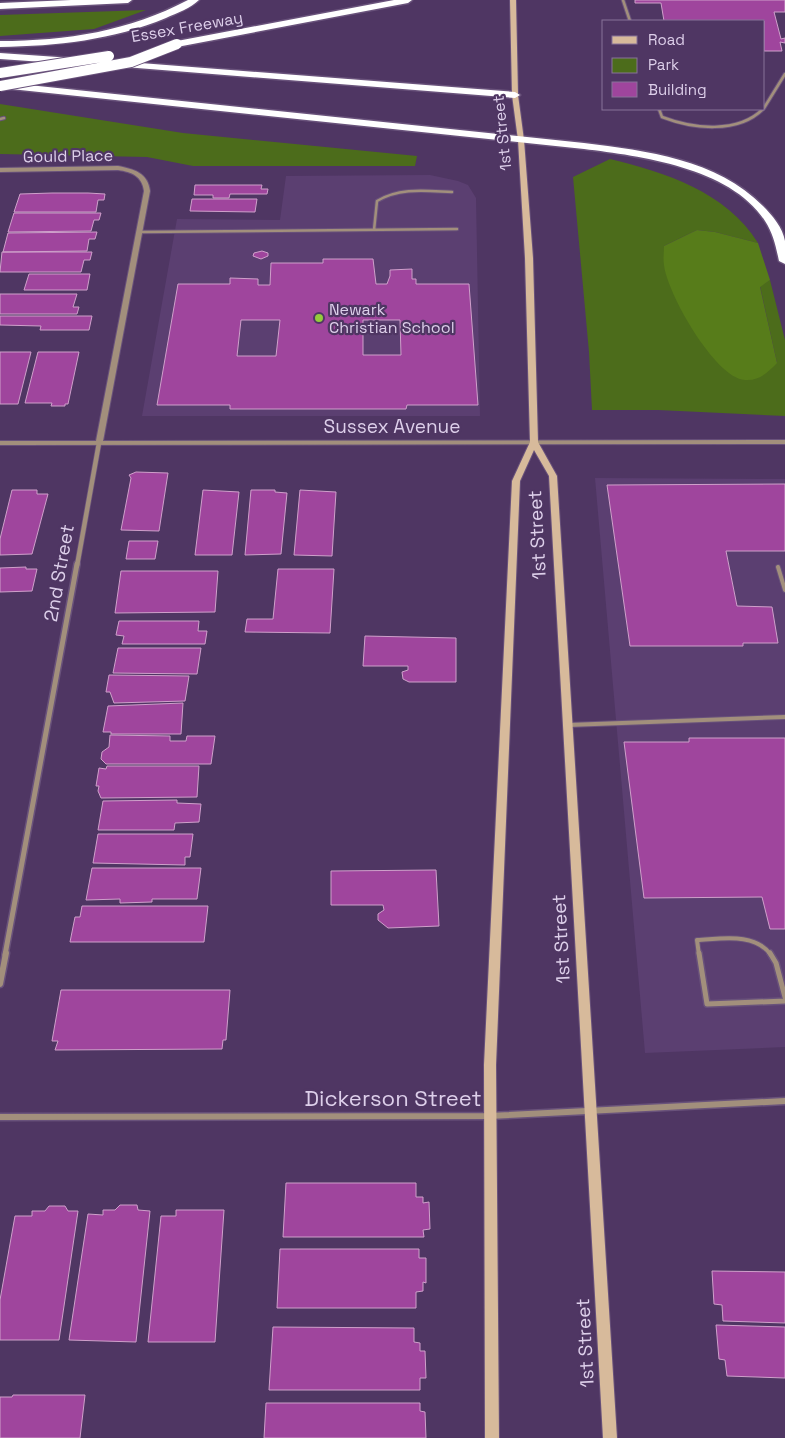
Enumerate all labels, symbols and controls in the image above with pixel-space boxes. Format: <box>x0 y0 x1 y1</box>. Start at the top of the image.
street label: Essex Freeway <box>130 7 244 47</box>
legend <box>602 20 765 110</box>
text: Road <box>648 30 685 49</box>
text: Park <box>648 55 679 74</box>
text: Building <box>648 80 707 99</box>
street label: 1st Street <box>488 94 516 172</box>
street label: Gould Place <box>23 145 113 167</box>
place label: Newark Christian School <box>329 299 455 338</box>
marker: Newark Christian School <box>313 312 325 324</box>
street label: Sussex Avenue <box>324 414 460 439</box>
street label: 1st Street <box>522 490 552 580</box>
street label: 2nd Street <box>38 522 80 624</box>
street label: 1st Street <box>546 894 576 984</box>
street label: Dickerson Street <box>304 1084 482 1112</box>
street label: 1st Street <box>570 1298 600 1388</box>

